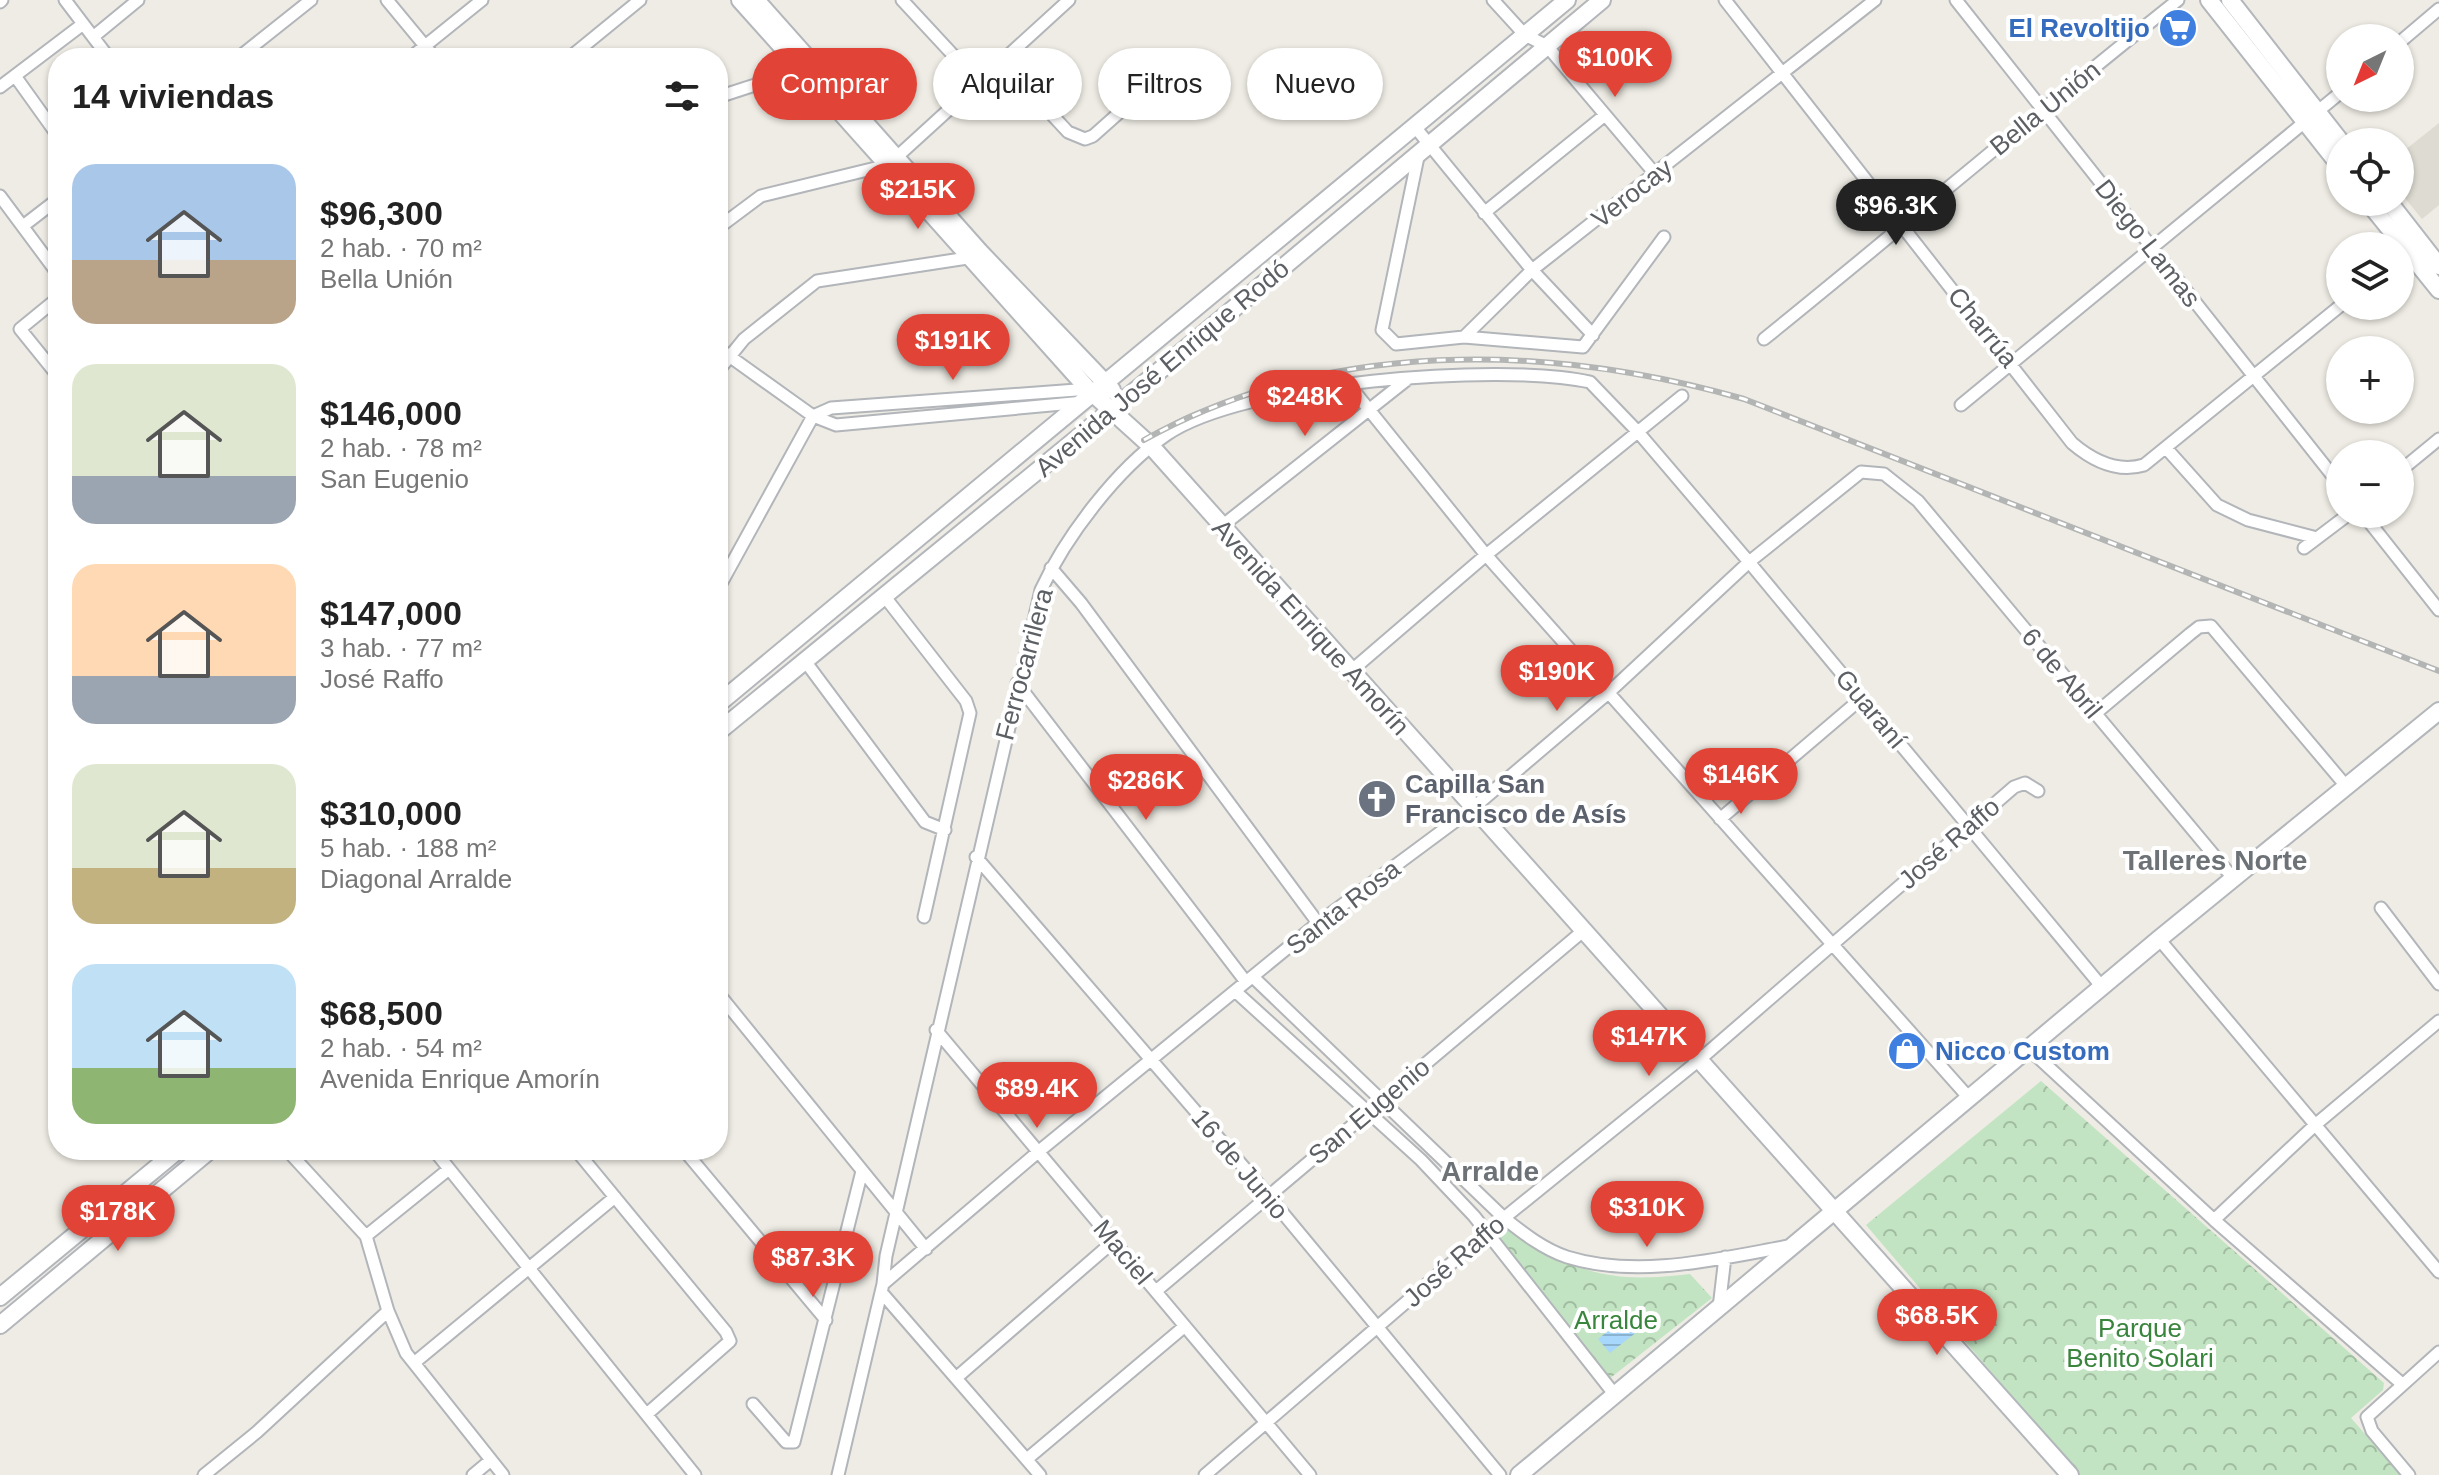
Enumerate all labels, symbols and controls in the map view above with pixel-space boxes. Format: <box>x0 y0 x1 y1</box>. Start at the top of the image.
supermarket icon: El Revoltijo <box>2157 7 2199 49</box>
place label: El Revoltijo <box>2008 13 2150 43</box>
north arrow <box>2326 24 2414 112</box>
map controls <box>2326 24 2414 528</box>
pin: $100K <box>1559 31 1671 99</box>
text: $100K <box>1577 42 1653 72</box>
chip: Comprar <box>752 48 917 120</box>
chip: Alquilar <box>933 48 1082 120</box>
chip: Filtros <box>1098 48 1231 120</box>
chip: Nuevo <box>1247 48 1383 120</box>
street label: Bella Unión <box>1984 54 2106 162</box>
icon: filters <box>660 74 704 118</box>
text: 14 viviendas <box>72 77 274 115</box>
button: locate <box>2326 128 2414 216</box>
street label: Verocay <box>1586 152 1678 234</box>
pin: $215K <box>862 163 974 231</box>
street label: Diego Lamas <box>2089 173 2207 313</box>
text: $215K <box>880 174 956 204</box>
pin: $96.3K <box>1831 179 1961 247</box>
text: $96.3K <box>1854 190 1938 220</box>
text: $96,300 <box>320 194 443 232</box>
icon: home <box>136 196 232 292</box>
button: layers <box>2326 232 2414 320</box>
text: 2 hab. · 70 m² <box>320 233 482 263</box>
street label: Avenida José Enrique Rodó <box>1029 253 1295 483</box>
text: Bella Unión <box>320 264 453 294</box>
street label: Charrúa <box>1942 281 2025 373</box>
pin: $191K <box>897 314 1009 382</box>
text: $191K <box>915 325 991 355</box>
button: + <box>2326 336 2414 424</box>
pin: $248K <box>1249 370 1361 438</box>
text: $248K <box>1267 381 1343 411</box>
text: $146,000 <box>320 394 462 432</box>
icon: home <box>136 396 232 492</box>
text: 2 hab. · 78 m² <box>320 433 482 463</box>
button: − <box>2326 440 2414 528</box>
text: San Eugenio <box>320 464 469 494</box>
street label: Avenida Enrique Amorín <box>1206 513 1416 741</box>
street label: Ferrocarrilera <box>989 584 1059 743</box>
text: $147,000 <box>320 594 462 632</box>
icon: home <box>136 596 232 692</box>
street label: 6 de Abril <box>2016 622 2108 724</box>
text: 3 hab. · 77 m² <box>320 633 482 663</box>
pin: $190K <box>1501 645 1613 713</box>
text: $190K <box>1519 656 1595 686</box>
street label: Guaraní <box>1829 663 1913 755</box>
text: José Raffo <box>320 664 444 694</box>
pin: $146K <box>1685 748 1797 816</box>
pin: $286K <box>1090 754 1202 822</box>
text: $146K <box>1703 759 1779 789</box>
text: $286K <box>1108 765 1184 795</box>
place label: Capilla San Francisco de Asís <box>1405 769 1627 829</box>
church icon: Capilla San Francisco de Asís <box>1356 778 1398 820</box>
street label: José Raffo <box>1892 791 2006 895</box>
text: $310,000 <box>320 794 462 832</box>
icon: home <box>136 796 232 892</box>
text: 5 hab. · 188 m² <box>320 833 496 863</box>
district label: Talleres Norte <box>2123 845 2307 876</box>
street label: Santa Rosa <box>1280 853 1406 961</box>
text: Diagonal Arralde <box>320 864 512 894</box>
text: $68,500 <box>320 994 443 1032</box>
icon: home <box>136 996 232 1092</box>
pin: $147K <box>1593 1010 1705 1078</box>
text: $147K <box>1611 1021 1687 1051</box>
shop icon: Nicco Custom <box>1886 1030 1928 1072</box>
text: 2 hab. · 54 m² <box>320 1033 482 1063</box>
place label: Nicco Custom <box>1935 1036 2110 1066</box>
street label: San Eugenio <box>1302 1052 1436 1170</box>
pin: $89.4K <box>972 1062 1102 1130</box>
text: Avenida Enrique Amorín <box>320 1064 600 1094</box>
text: $89.4K <box>995 1073 1079 1103</box>
street label: 16 de Junio <box>1185 1103 1295 1225</box>
district label: Arralde <box>1441 1156 1539 1187</box>
pin: $310K <box>1591 1181 1703 1249</box>
pin: $178K <box>62 1185 174 1253</box>
text: $310K <box>1609 1192 1685 1222</box>
text: $178K <box>80 1196 156 1226</box>
street label: José Raffo <box>1397 1209 1511 1313</box>
street label: Maciel <box>1087 1214 1159 1290</box>
pin: $87.3K <box>748 1231 878 1299</box>
text: $87.3K <box>771 1242 855 1272</box>
pin: $68.5K <box>1872 1289 2002 1357</box>
text: $68.5K <box>1895 1300 1979 1330</box>
park label: Arralde <box>1574 1305 1658 1335</box>
park label: Parque Benito Solari <box>2066 1313 2214 1373</box>

